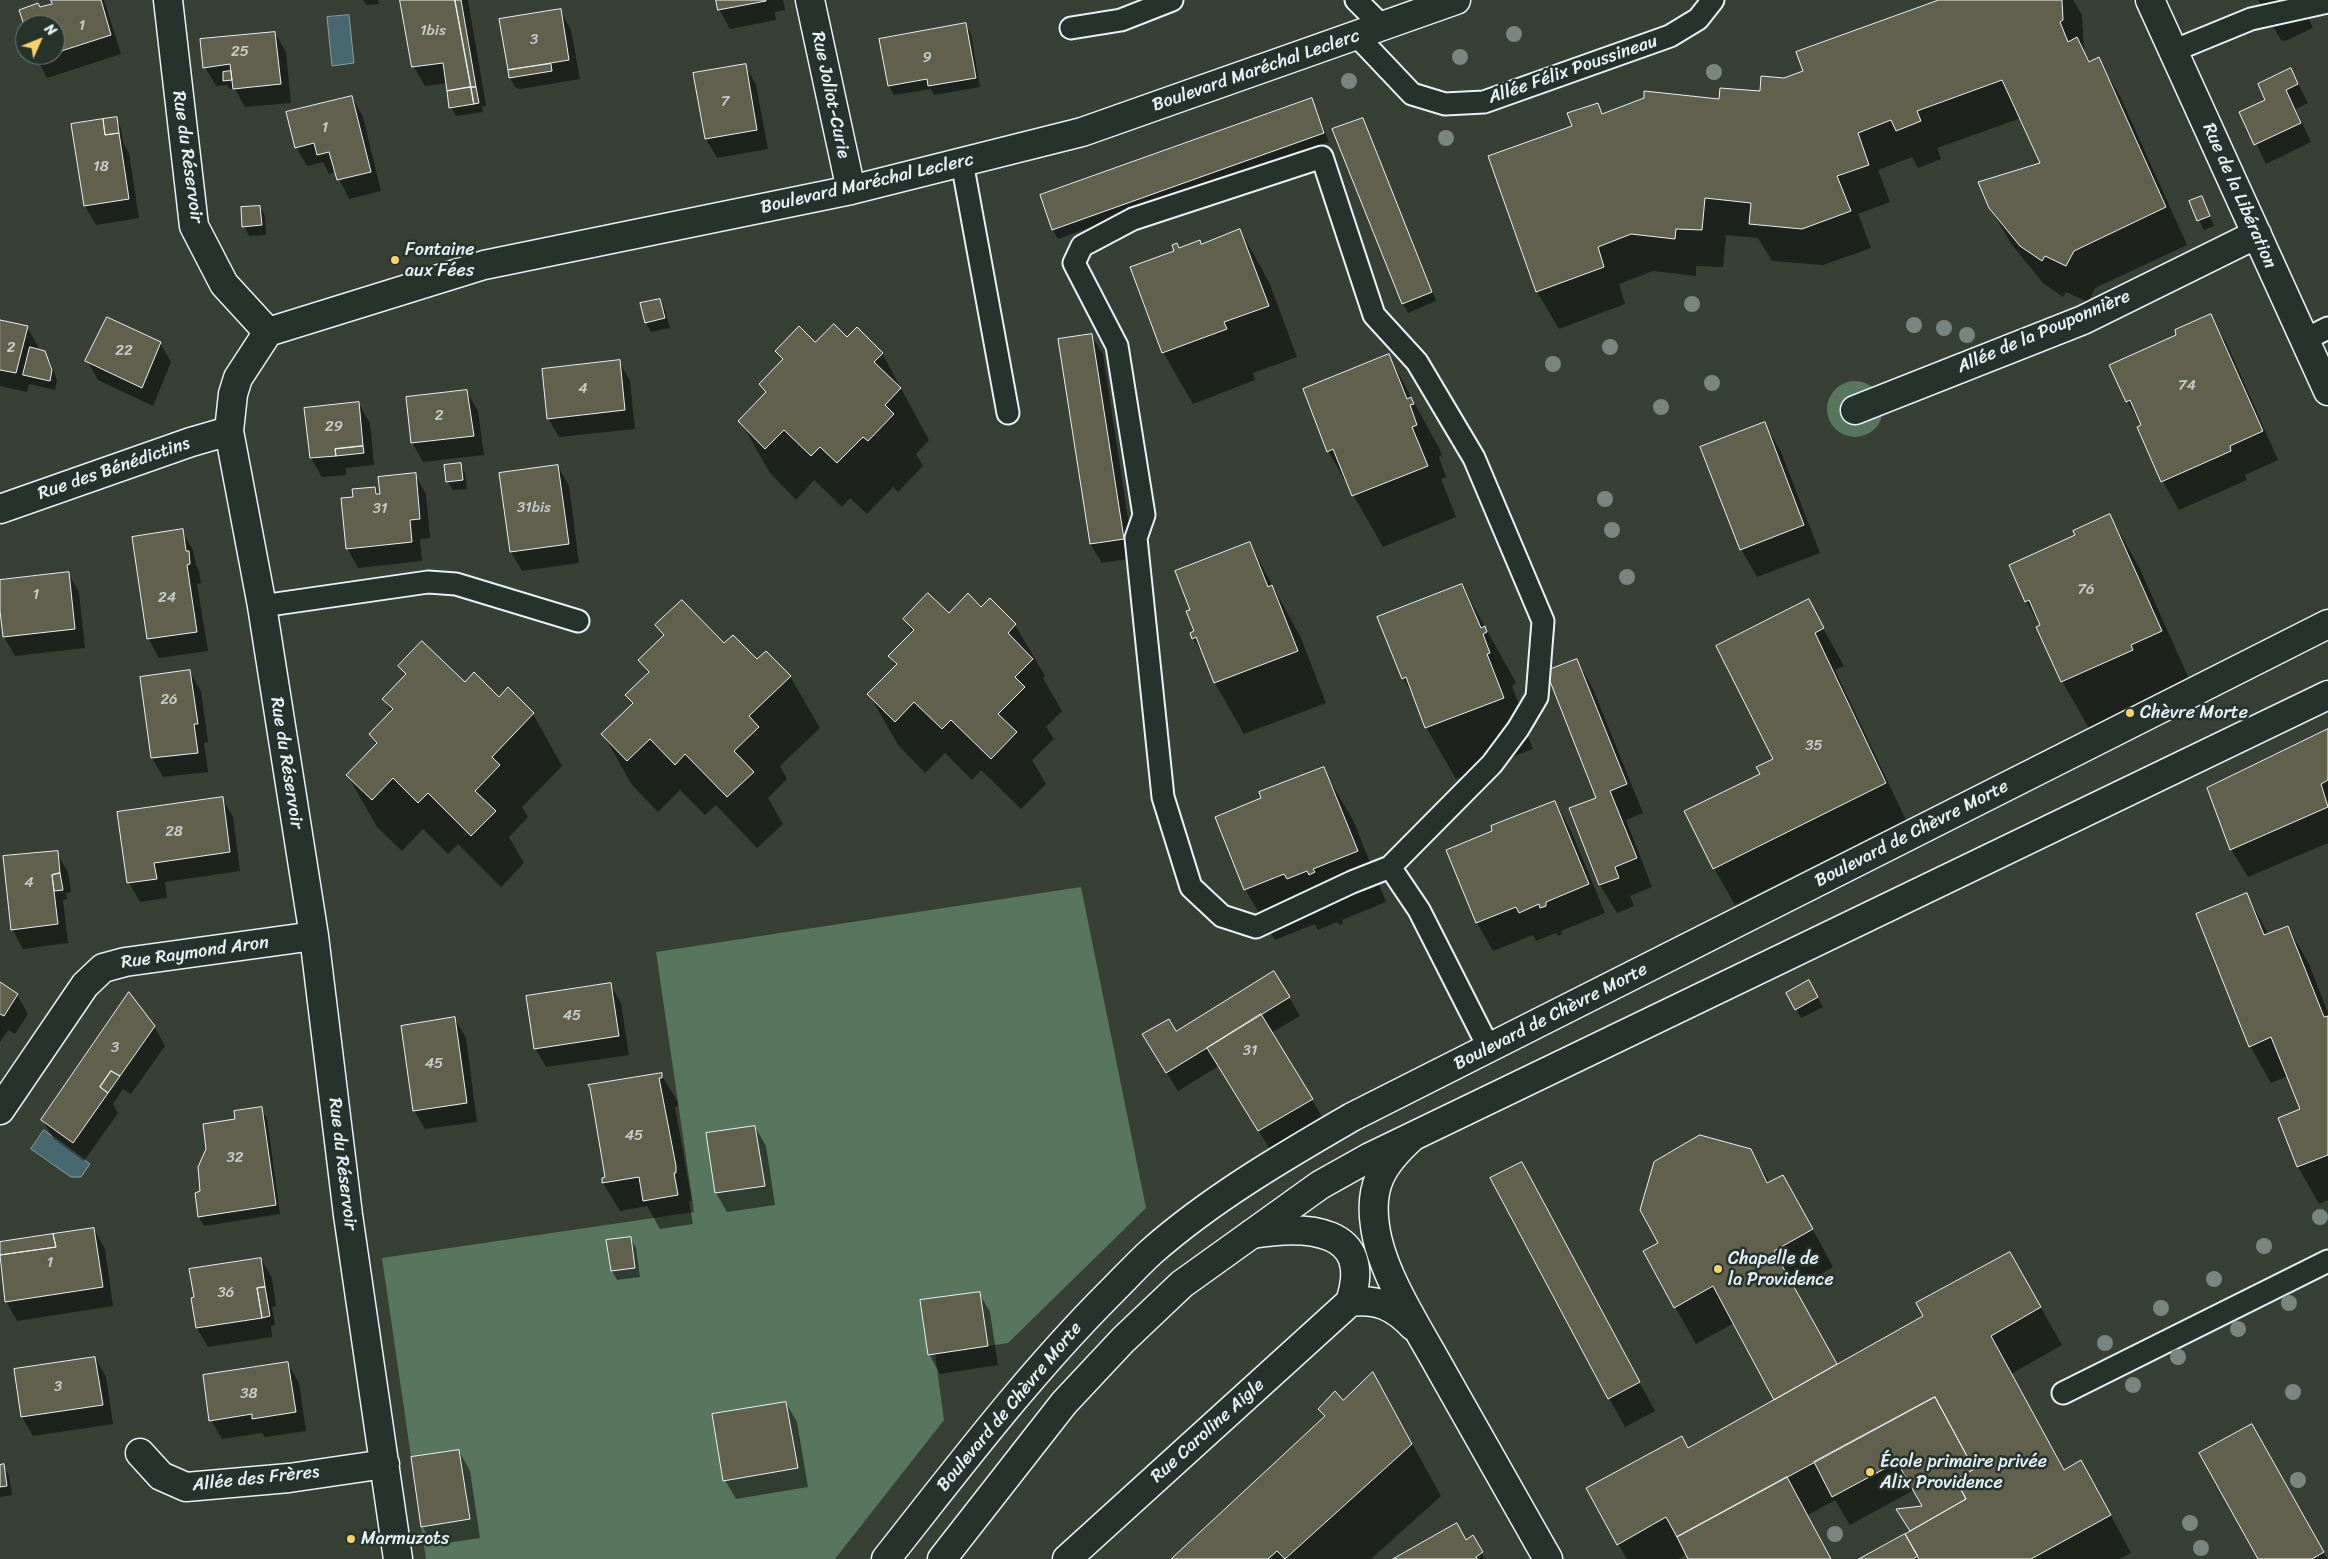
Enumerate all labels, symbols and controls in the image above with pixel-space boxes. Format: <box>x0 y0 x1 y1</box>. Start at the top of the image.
north arrow <box>15 15 65 65</box>
house number: 1 <box>79 17 85 35</box>
text: N <box>38 18 63 42</box>
house number: 1bis <box>420 22 446 40</box>
street label: Boulevard Maréchal Leclerc <box>1150 25 1362 117</box>
street label: Rue Joliot-Curie <box>806 30 854 160</box>
house number: 3 <box>530 31 538 49</box>
street label: Allée Félix Poussineau <box>1486 31 1660 109</box>
house number: 25 <box>231 43 249 61</box>
house number: 9 <box>922 49 932 67</box>
street label: Rue du Réservoir <box>167 90 207 224</box>
house number: 7 <box>721 93 729 111</box>
house number: 1 <box>322 119 328 137</box>
street label: Rue de la Libération <box>2197 120 2281 272</box>
street label: Boulevard Maréchal Leclerc <box>758 149 976 219</box>
house number: 18 <box>93 158 109 176</box>
place label: Fontaine aux Fées <box>405 239 475 282</box>
marker: Fontaine aux Fées <box>389 254 401 266</box>
street label: Allée de la Pouponnière <box>1954 286 2134 378</box>
house number: 2 <box>7 339 15 357</box>
house number: 22 <box>115 342 133 360</box>
house number: 74 <box>2178 377 2196 395</box>
house number: 4 <box>578 380 588 398</box>
house number: 2 <box>435 407 443 425</box>
house number: 29 <box>325 418 343 436</box>
street label: Rue des Bénédictins <box>35 433 193 505</box>
house number: 31bis <box>517 499 551 517</box>
house number: 31 <box>373 500 387 518</box>
house number: 76 <box>2077 581 2095 599</box>
house number: 1 <box>33 586 39 604</box>
house number: 24 <box>158 589 176 607</box>
house number: 26 <box>160 691 178 709</box>
street label: Rue du Réservoir <box>265 695 307 831</box>
place label: Chèvre Morte <box>2140 702 2248 724</box>
marker: Chèvre Morte <box>2124 707 2136 719</box>
house number: 35 <box>1805 737 1823 755</box>
street label: Boulevard de Chèvre Morte <box>1812 776 2012 892</box>
house number: 28 <box>165 823 183 841</box>
house number: 4 <box>24 874 34 892</box>
street label: Rue Raymond Aron <box>120 932 270 974</box>
street label: Boulevard de Chèvre Morte <box>1451 959 1651 1075</box>
house number: 45 <box>563 1007 581 1025</box>
house number: 3 <box>111 1039 119 1057</box>
house number: 31 <box>1243 1042 1257 1060</box>
house number: 45 <box>425 1055 443 1073</box>
street label: Rue du Réservoir <box>323 1097 361 1231</box>
house number: 45 <box>625 1127 643 1145</box>
house number: 32 <box>227 1149 243 1167</box>
place label: Chapelle de la Providence <box>1728 1248 1834 1290</box>
house number: 1 <box>47 1254 53 1272</box>
marker: Chapelle de la Providence <box>1712 1263 1724 1275</box>
house number: 36 <box>218 1284 234 1302</box>
street label: Boulevard de Chèvre Morte <box>933 1318 1087 1496</box>
street label: Rue Caroline Aigle <box>1147 1374 1269 1488</box>
house number: 3 <box>54 1378 62 1396</box>
house number: 38 <box>240 1385 258 1403</box>
place label: École primaire privée Alix Providence <box>1880 1451 2047 1494</box>
street label: Allée des Frères <box>192 1462 320 1496</box>
marker: École primaire privée Alix Providence <box>1864 1466 1876 1478</box>
place label: Marmuzots <box>361 1528 449 1550</box>
marker: Marmuzots <box>345 1533 357 1545</box>

